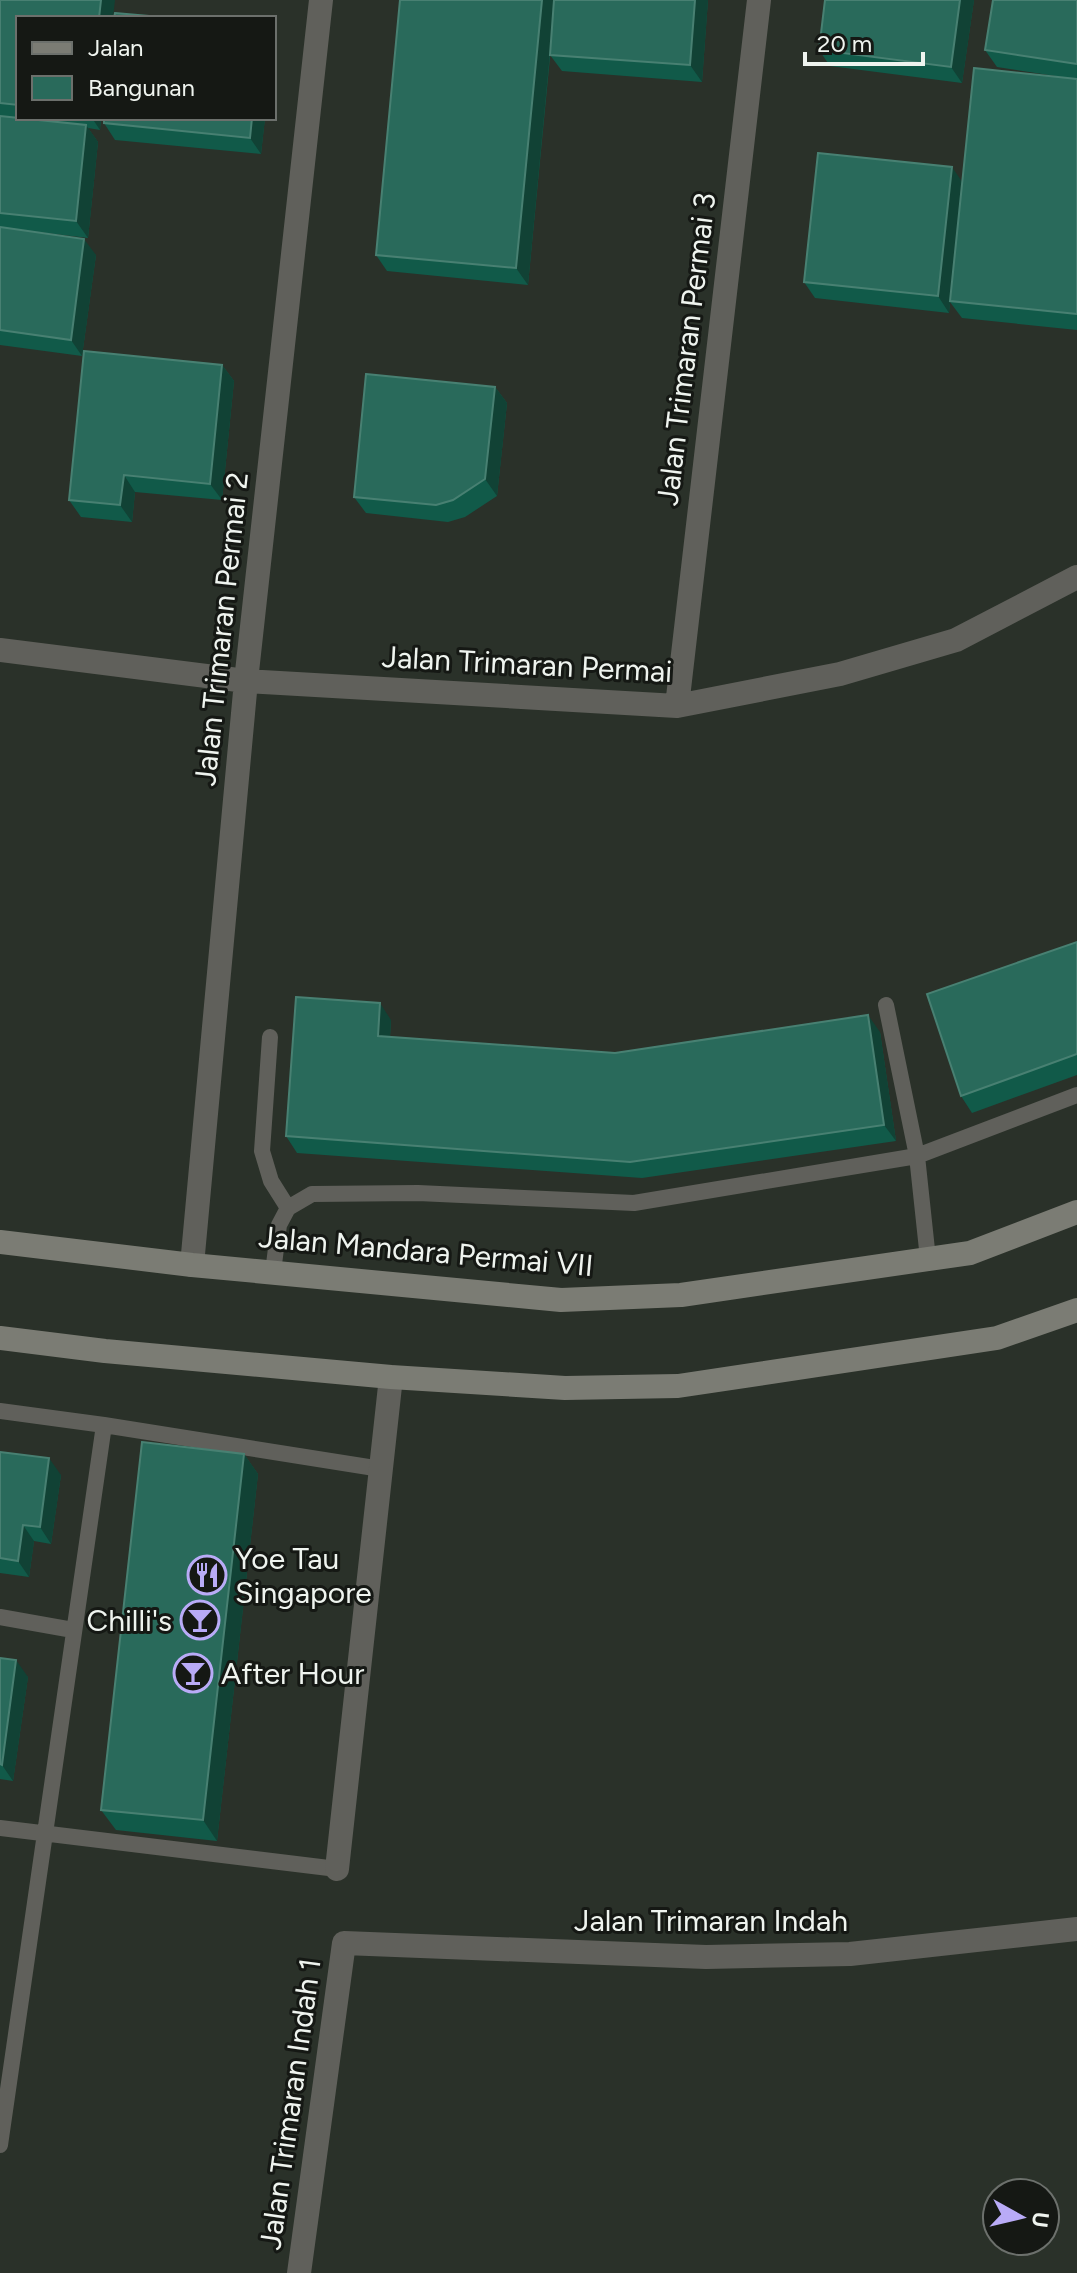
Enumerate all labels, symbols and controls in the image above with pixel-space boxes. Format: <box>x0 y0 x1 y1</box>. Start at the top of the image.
legend <box>16 16 276 120</box>
scale bar <box>805 16 923 66</box>
text: 20 m <box>817 29 872 58</box>
text: Jalan <box>88 33 144 62</box>
text: Bangunan <box>88 73 195 102</box>
street label: Jalan Trimaran Permai 3 <box>648 191 724 507</box>
street label: Jalan Trimaran Permai 2 <box>186 470 256 788</box>
street label: Jalan Trimaran Permai <box>381 638 673 690</box>
street label: Jalan Mandara Permai VII <box>257 1218 595 1284</box>
place label: Yoe Tau Singapore <box>235 1540 372 1611</box>
restaurant icon: Yoe Tau Singapore <box>186 1554 228 1596</box>
bar icon: Chilli's <box>179 1599 221 1641</box>
place label: Chilli's <box>87 1602 172 1639</box>
bar icon: After Hour <box>172 1652 214 1694</box>
place label: After Hour <box>221 1655 364 1692</box>
street label: Jalan Trimaran Indah <box>574 1902 848 1939</box>
street label: Jalan Trimaran Indah 1 <box>251 1956 329 2252</box>
north arrow <box>981 2177 1061 2257</box>
text: U <box>1026 2210 1055 2229</box>

